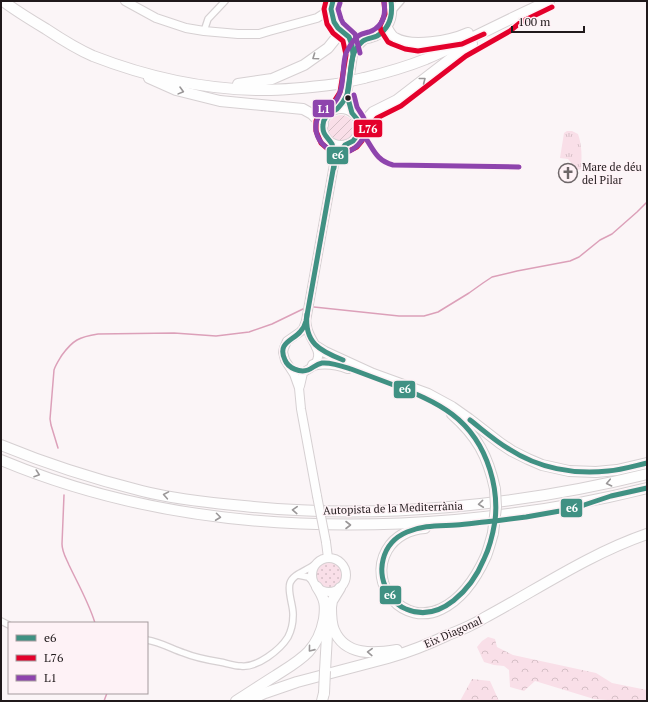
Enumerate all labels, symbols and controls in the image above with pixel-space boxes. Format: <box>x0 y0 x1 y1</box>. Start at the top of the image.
scale bar <box>512 8 584 34</box>
text: 100 m <box>518 14 551 29</box>
one-way arrow <box>312 52 319 60</box>
one-way arrow <box>418 78 425 85</box>
one-way arrow <box>178 86 185 95</box>
unlabelled marker <box>343 93 353 103</box>
line badge: L1 <box>312 99 335 118</box>
text: L1 <box>318 102 330 116</box>
line badge: L76 <box>353 119 383 138</box>
text: L76 <box>359 122 377 136</box>
line badge: e6 <box>326 146 349 165</box>
text: e6 <box>332 148 344 162</box>
place label: Mare de déu del Pilar <box>582 160 642 187</box>
church icon: Mare de déu del Pilar <box>557 162 579 184</box>
line badge: e6 <box>393 380 416 399</box>
text: e6 <box>399 382 411 396</box>
one-way arrow <box>34 469 41 478</box>
one-way arrow <box>606 479 612 487</box>
one-way arrow <box>163 492 169 500</box>
line badge: e6 <box>560 498 583 518</box>
street label: Autopista de la Mediterrània <box>323 499 464 517</box>
one-way arrow <box>478 499 484 508</box>
text: e6 <box>566 501 578 515</box>
one-way arrow <box>292 506 298 515</box>
one-way arrow <box>215 512 221 521</box>
one-way arrow <box>345 521 351 529</box>
line badge: e6 <box>379 585 402 605</box>
text: e6 <box>384 588 396 602</box>
street label: Eix Diagonal <box>422 613 484 651</box>
legend <box>8 622 148 694</box>
text: e6 <box>44 630 57 645</box>
one-way arrow <box>308 644 315 651</box>
one-way arrow <box>367 648 373 657</box>
text: L76 <box>44 650 64 665</box>
text: L1 <box>44 670 57 685</box>

